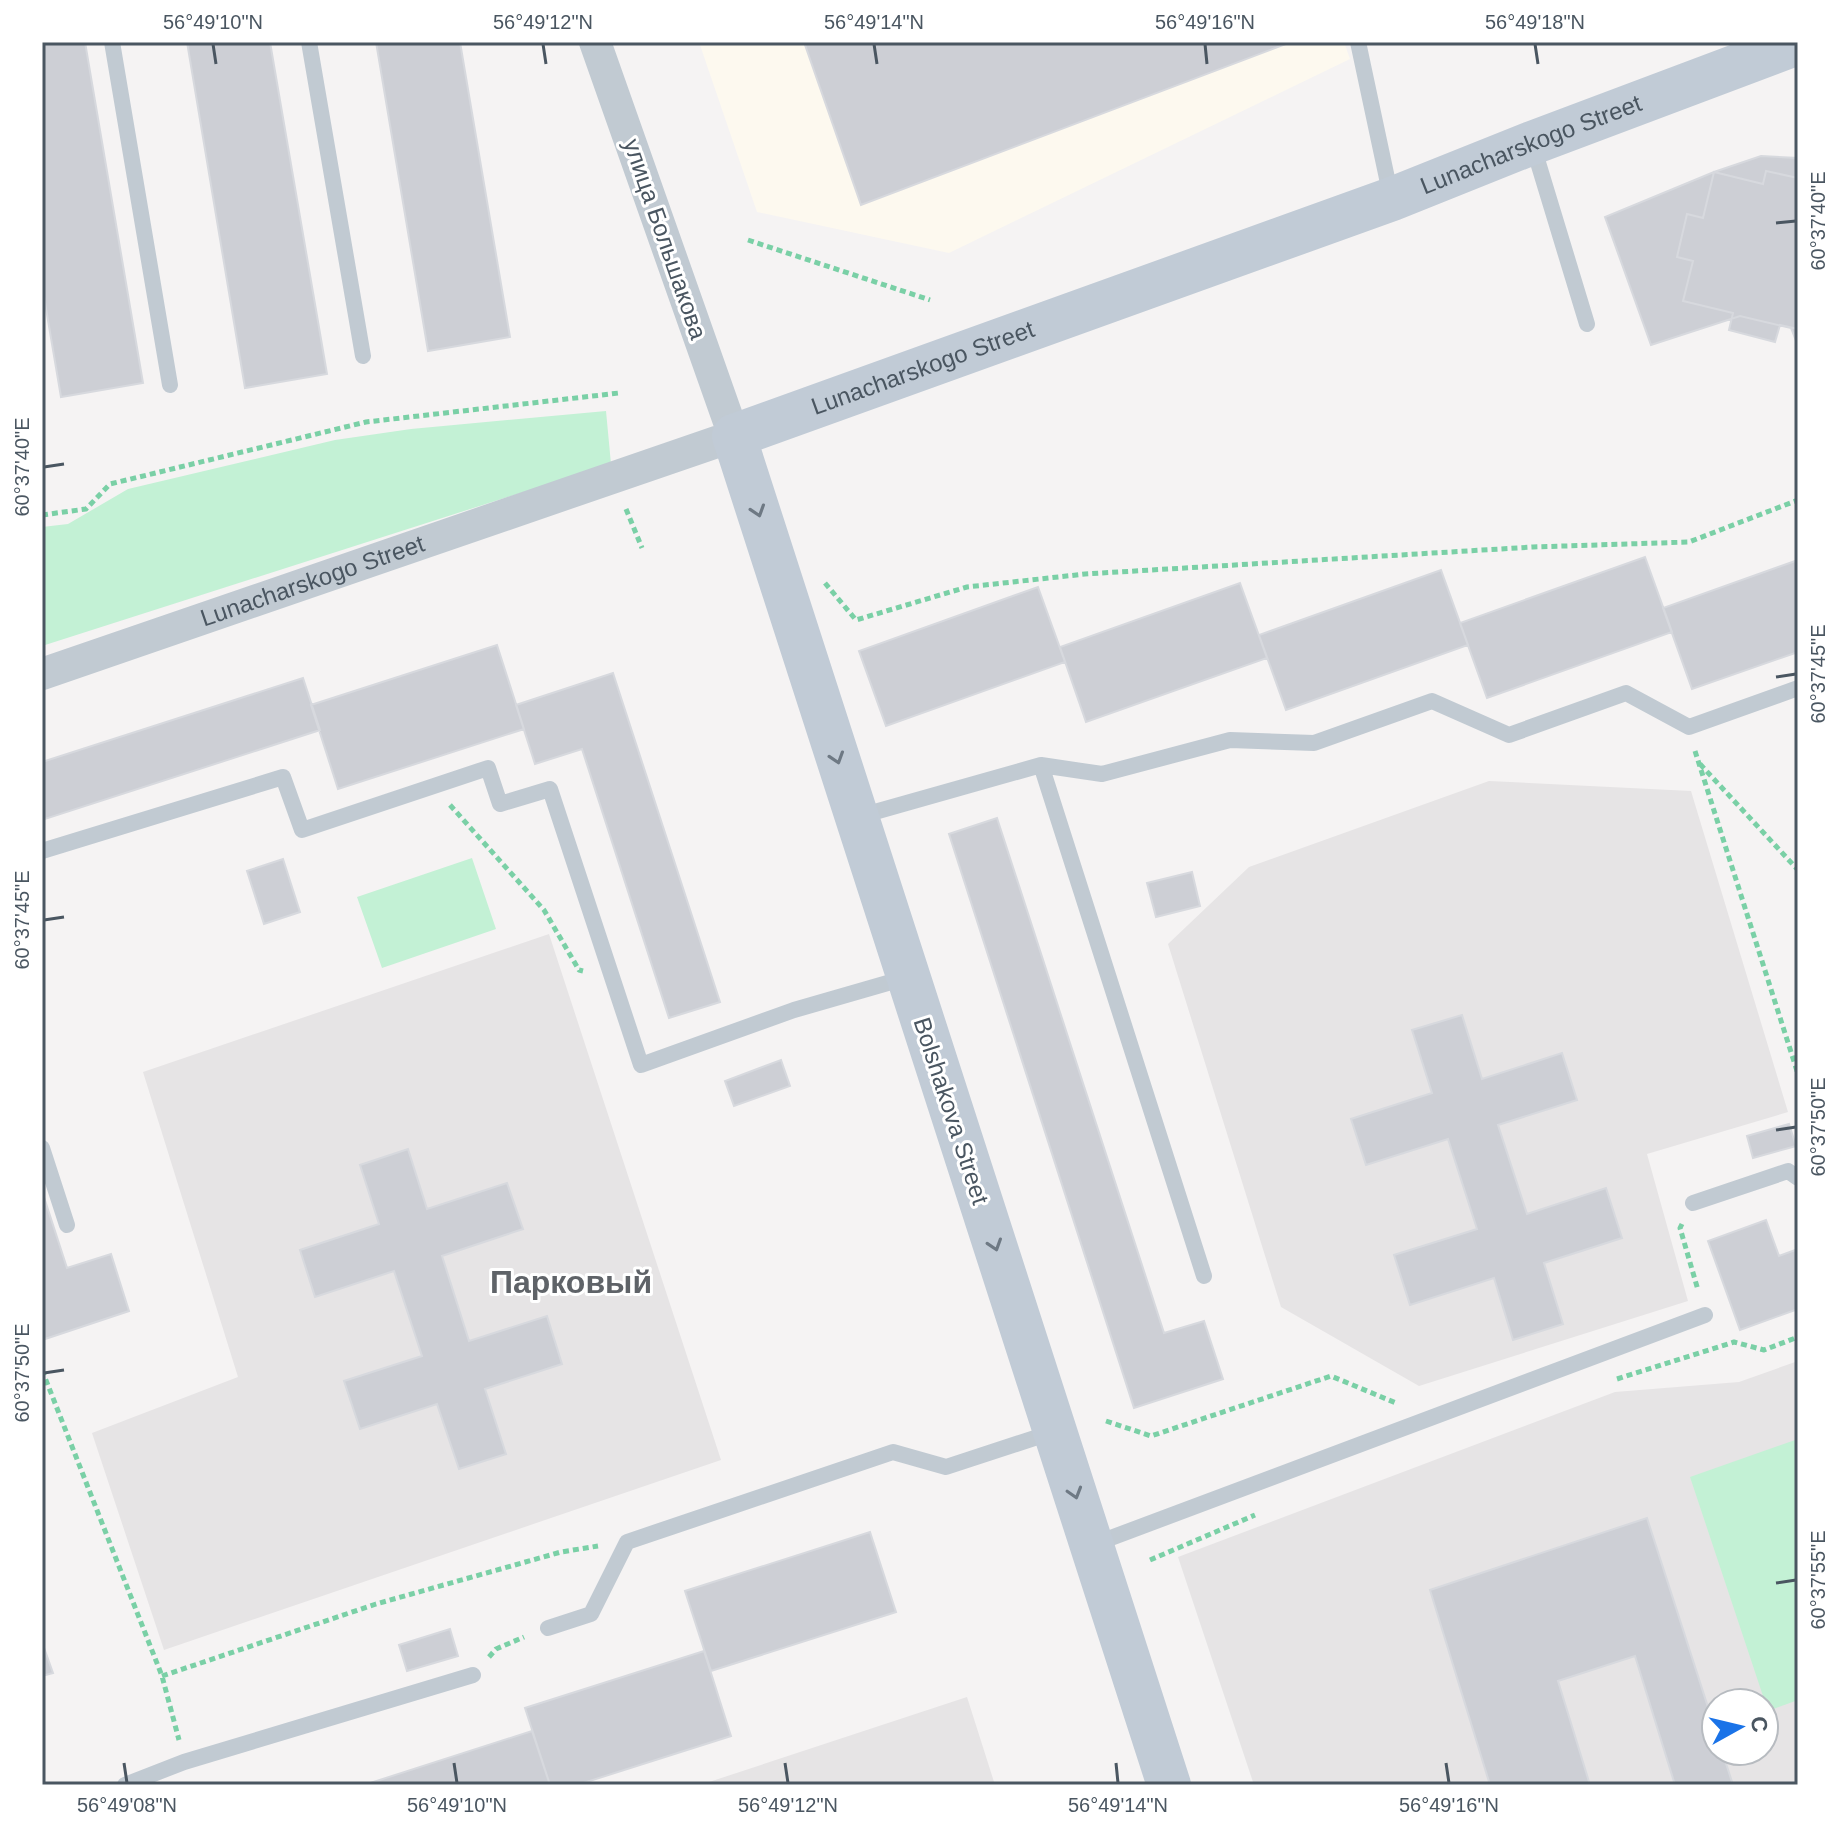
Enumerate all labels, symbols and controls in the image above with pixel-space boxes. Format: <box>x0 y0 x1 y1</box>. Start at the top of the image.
text: 56°49'10"N <box>163 11 263 33</box>
text: 56°49'12"N <box>493 11 593 33</box>
text: 56°49'14"N <box>824 11 924 33</box>
text: 56°49'16"N <box>1155 11 1255 33</box>
text: 56°49'18"N <box>1485 11 1585 33</box>
street label: Lunacharskogo Street <box>1416 89 1645 199</box>
street label: улица Большакова <box>618 135 713 343</box>
text: 60°37'40"E <box>1807 172 1829 271</box>
street label: Lunacharskogo Street <box>807 315 1038 420</box>
text: 60°37'40"E <box>11 418 33 517</box>
one-way arrow <box>749 503 765 517</box>
street label: Lunacharskogo Street <box>197 529 428 631</box>
text: 60°37'45"E <box>1807 625 1829 724</box>
one-way arrow <box>828 751 844 765</box>
text: 60°37'45"E <box>11 871 33 970</box>
street label: Bolshakova Street <box>909 1014 995 1208</box>
text: 60°37'50"E <box>1807 1078 1829 1177</box>
one-way arrow <box>986 1238 1002 1252</box>
district label: Парковый <box>490 1264 652 1300</box>
text: 60°37'50"E <box>11 1324 33 1423</box>
one-way arrow <box>1066 1485 1082 1499</box>
text: 60°37'55"E <box>1807 1531 1829 1630</box>
north arrow <box>1700 1687 1780 1767</box>
text: С <box>1746 1715 1773 1734</box>
text: 56°49'08"N <box>77 1794 177 1816</box>
text: 56°49'10"N <box>407 1794 507 1816</box>
text: 56°49'12"N <box>738 1794 838 1816</box>
text: 56°49'14"N <box>1068 1794 1168 1816</box>
text: 56°49'16"N <box>1399 1794 1499 1816</box>

